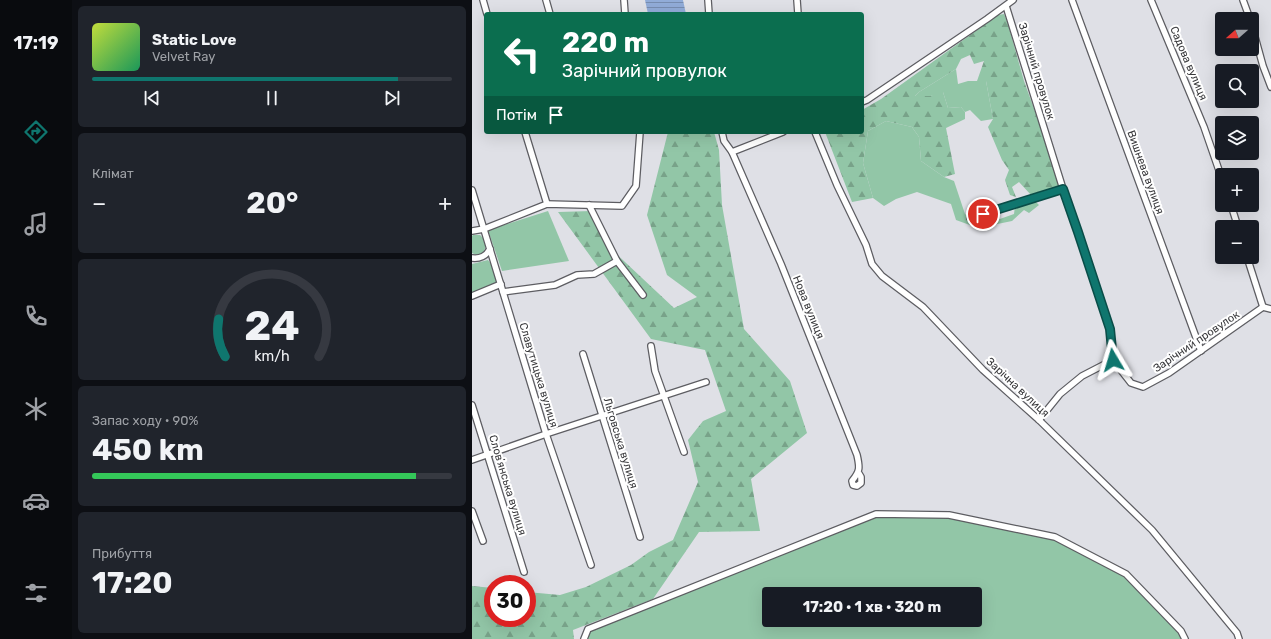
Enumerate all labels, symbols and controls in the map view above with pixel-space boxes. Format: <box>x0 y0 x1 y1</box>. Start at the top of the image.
north arrow <box>1215 12 1259 56</box>
map controls <box>1215 12 1259 264</box>
street label: Зарічний провулок <box>1016 21 1058 121</box>
street label: Садова вулиця <box>1167 24 1210 102</box>
text: 220 m <box>562 26 649 59</box>
icon: left <box>496 28 548 80</box>
text: Static Love <box>152 31 236 49</box>
text: 17:19 <box>14 32 59 54</box>
text: Velvet Ray <box>152 49 215 64</box>
text: Зарічний провулок <box>562 60 727 82</box>
button: search <box>1215 64 1259 108</box>
icon: previous <box>141 87 163 109</box>
icon: pause <box>261 87 283 109</box>
icon: next <box>381 87 403 109</box>
icon: arrive <box>545 104 567 126</box>
text: Потім <box>496 106 537 124</box>
button: layers <box>1215 116 1259 160</box>
icon: directions <box>22 118 50 146</box>
street label: Вишнева вулиця <box>1124 128 1167 216</box>
text: Клімат <box>92 166 134 181</box>
button: + <box>1215 168 1259 212</box>
text: 20° <box>246 185 298 221</box>
text: − <box>92 190 106 217</box>
text: + <box>438 190 452 217</box>
pin <box>966 197 1000 231</box>
icon: arrive <box>972 203 994 225</box>
icon: music <box>22 210 50 238</box>
button: − <box>1215 220 1259 264</box>
street label: Нова вулиця <box>790 274 827 341</box>
text: 24 <box>244 301 300 350</box>
icon: phone <box>22 302 50 330</box>
street label: Зарічний провулок <box>1151 308 1242 375</box>
street label: Славутицька вулиця <box>516 321 561 429</box>
position arrow <box>1092 339 1134 381</box>
text: km/h <box>254 348 290 365</box>
street label: Зарічна вулиця <box>983 355 1052 420</box>
icon: climate <box>22 395 50 423</box>
street label: Льговська вулиця <box>601 396 641 490</box>
text: Запас ходу · 90% <box>92 413 198 428</box>
text: 450 km <box>92 432 204 468</box>
street label: Словʼянська вулиця <box>486 433 529 537</box>
icon: car <box>22 487 50 515</box>
text: Прибуття <box>92 546 152 561</box>
text: 17:20 <box>92 565 173 601</box>
speed limit sign: 30 <box>484 575 536 627</box>
icon: filters <box>22 579 50 607</box>
text: 17:20 · 1 хв · 320 m <box>803 598 941 616</box>

